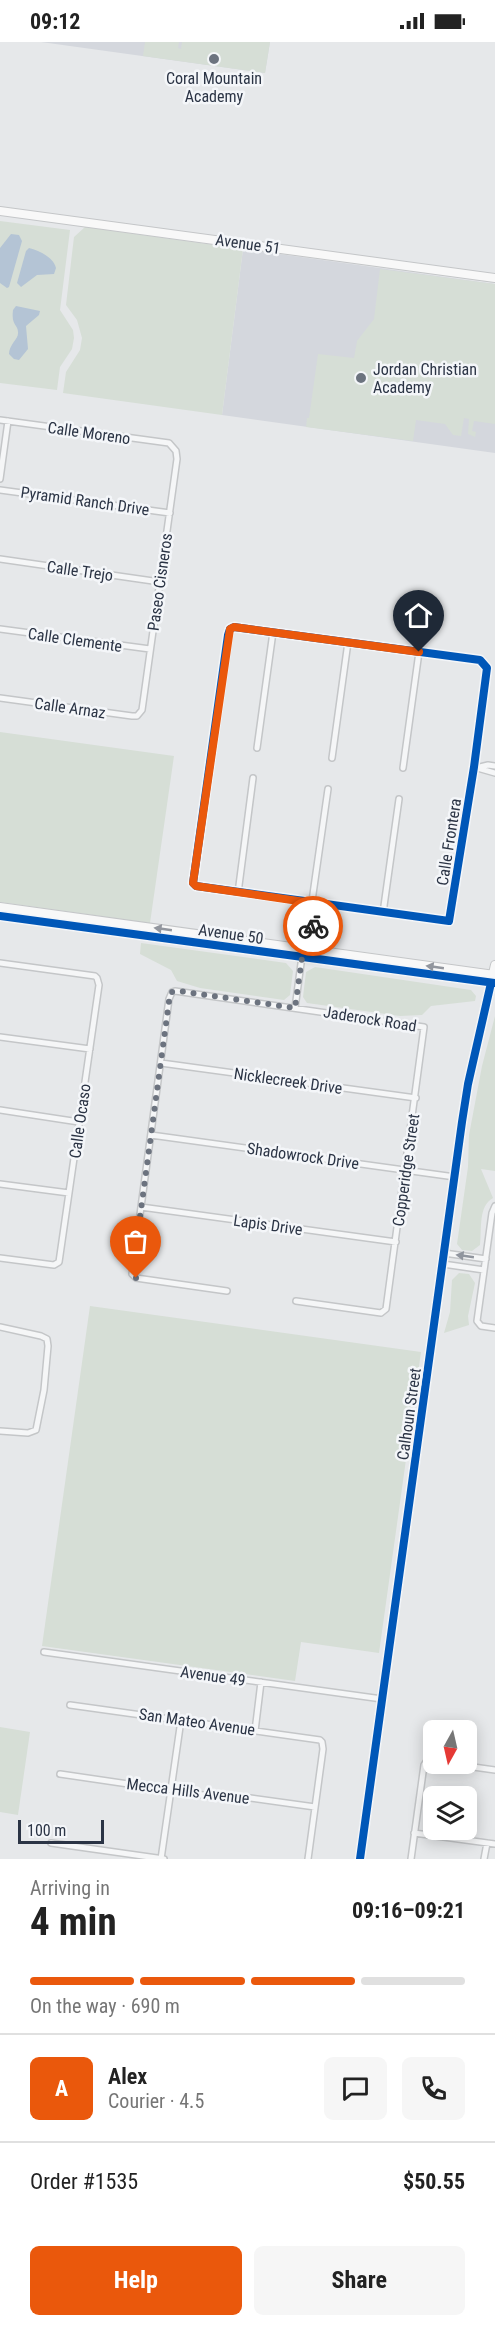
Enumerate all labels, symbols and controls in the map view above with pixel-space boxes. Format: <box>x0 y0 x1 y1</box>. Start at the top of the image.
text: 09:12 <box>30 9 81 34</box>
marker: Coral Mountain Academy <box>207 52 221 66</box>
place label: Coral Mountain Academy <box>166 69 262 106</box>
street label: Avenue 51 <box>214 230 282 258</box>
place label: Jordan Christian Academy <box>373 360 477 397</box>
marker: Jordan Christian Academy <box>354 371 368 385</box>
street label: Calle Moreno <box>46 418 132 448</box>
street label: Pyramid Ranch Drive <box>19 483 151 519</box>
street label: Paseo Cisneros <box>144 532 176 632</box>
street label: Calle Trejo <box>46 557 114 585</box>
pin <box>393 590 444 652</box>
icon: home <box>402 599 435 632</box>
street label: Calle Clemente <box>27 624 123 656</box>
street label: Calle Arnaz <box>33 694 107 722</box>
street label: Calle Frontera <box>433 797 465 887</box>
courier <box>283 896 343 956</box>
icon: bike <box>297 910 330 943</box>
street label: Avenue 50 <box>197 920 265 948</box>
one-way arrow <box>153 925 172 934</box>
one-way arrow <box>425 962 444 971</box>
street label: Jaderock Road <box>322 1002 418 1036</box>
street label: Nicklecreek Drive <box>233 1064 343 1098</box>
street label: Calle Ocaso <box>65 1082 95 1160</box>
street label: Copperidge Street <box>389 1112 423 1227</box>
street label: Shadowrock Drive <box>246 1139 360 1173</box>
street label: Lapis Drive <box>232 1211 304 1239</box>
pin <box>110 1216 161 1278</box>
icon: bag <box>119 1225 152 1258</box>
one-way arrow <box>455 1251 474 1260</box>
street label: Calhoun Street <box>393 1366 425 1461</box>
street label: Avenue 49 <box>179 1662 247 1690</box>
street label: San Mateo Avenue <box>138 1704 256 1740</box>
north arrow <box>423 1720 477 1774</box>
map controls <box>423 1720 477 1840</box>
street label: Mecca Hills Avenue <box>125 1774 251 1808</box>
button: layers <box>423 1786 477 1840</box>
scale bar <box>18 1817 104 1844</box>
text: 100 m <box>27 1821 66 1840</box>
text: Arriving in <box>30 1876 110 1900</box>
text: 09:16–09:21 <box>352 1898 465 1923</box>
text: 4 min <box>30 1899 117 1945</box>
text: On the way · 690 m <box>30 1994 180 2018</box>
button: chat <box>324 2057 387 2120</box>
button: phone <box>402 2057 465 2120</box>
text: Alex <box>108 2064 147 2089</box>
text: A <box>55 2076 68 2101</box>
text: Courier · 4.5 <box>108 2089 204 2113</box>
text: Order #1535 <box>30 2169 138 2194</box>
text: $50.55 <box>403 2169 465 2194</box>
button: Help <box>30 2246 242 2315</box>
button: Share <box>254 2246 465 2315</box>

